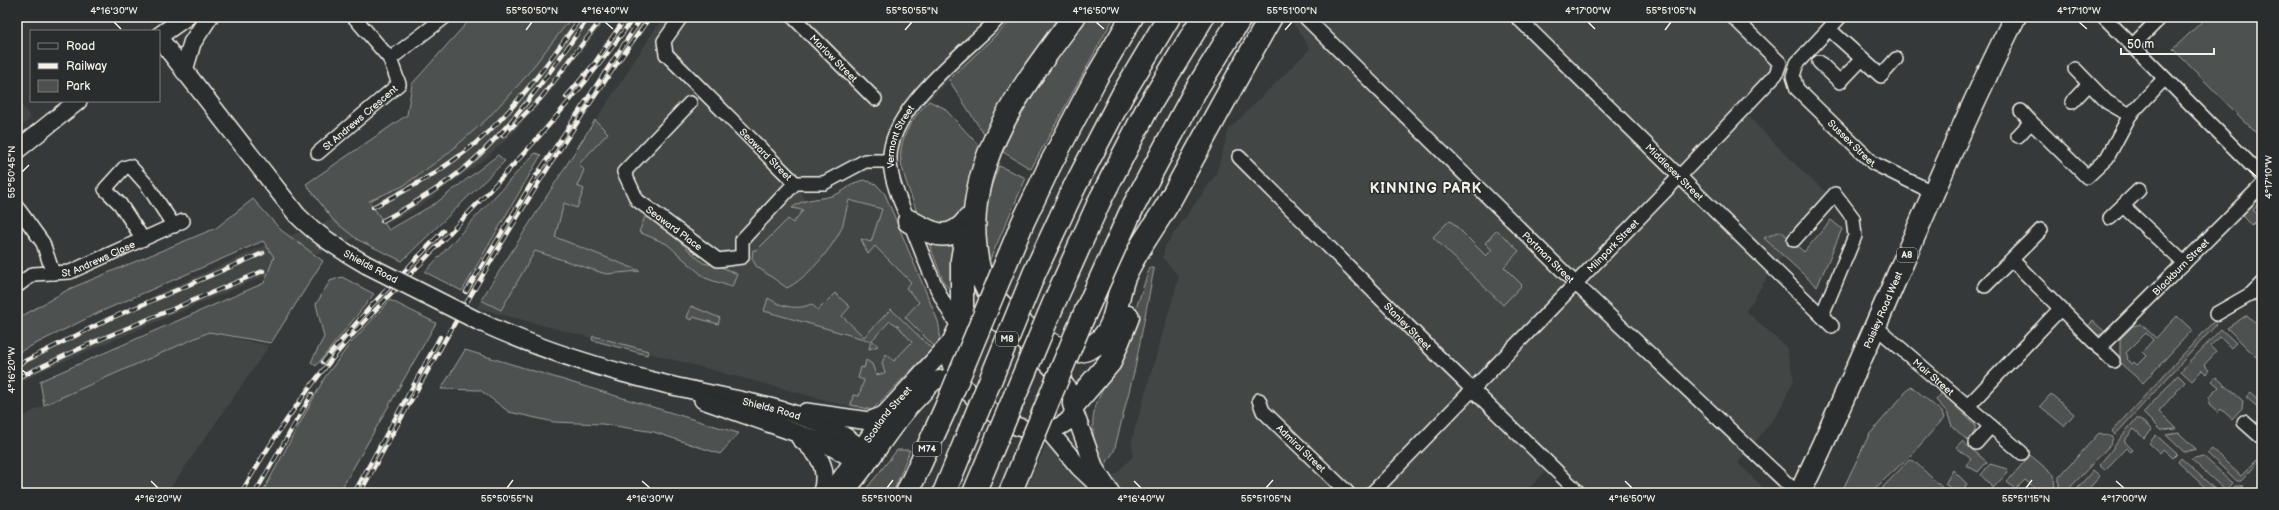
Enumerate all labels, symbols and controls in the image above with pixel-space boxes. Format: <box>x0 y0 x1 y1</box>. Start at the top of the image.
text: 4°16'30"W <box>90 5 138 17</box>
text: 55°50'50"N <box>506 5 558 17</box>
text: 4°16'40"W <box>581 5 629 17</box>
text: 55°50'55"N <box>886 5 938 17</box>
text: 4°16'50"W <box>1073 5 1119 17</box>
text: 55°51'00"N <box>1267 5 1317 17</box>
text: 4°17'00"W <box>1565 5 1611 17</box>
text: 55°51'05"N <box>1646 5 1696 17</box>
text: 4°17'10"W <box>2057 5 2101 17</box>
legend <box>30 30 160 102</box>
scale bar <box>2121 30 2214 56</box>
street label: Marlow Street <box>807 32 860 85</box>
text: 50 m <box>2127 37 2154 52</box>
text: Road <box>66 39 95 54</box>
text: Railway <box>66 59 108 74</box>
text: Park <box>66 79 90 94</box>
street label: St Andrews Crescent <box>321 83 400 153</box>
street label: Vermont Street <box>885 103 917 169</box>
street label: Sussex Street <box>1825 117 1877 170</box>
street label: Seaward Street <box>737 126 794 183</box>
street label: Middlesex Street <box>1643 142 1705 203</box>
text: 55°50'45"N <box>6 146 18 198</box>
text: 4°17'10"W <box>2263 155 2275 199</box>
district label: KINNING PARK <box>1370 180 1482 197</box>
street label: Seaward Place <box>643 204 705 253</box>
street label: Milnpark Street <box>1585 217 1641 275</box>
street label: Portman Street <box>1519 230 1576 286</box>
street label: Blackburn Street <box>2150 237 2212 298</box>
street label: St Andrews Close <box>61 238 137 279</box>
street label: Shields Road <box>341 248 400 286</box>
road number: A8 <box>1897 248 1917 262</box>
street label: Paisley Road West <box>1861 270 1905 350</box>
street label: Stanley Street <box>1381 301 1433 353</box>
road number: M8 <box>996 332 1018 346</box>
text: 4°16'20"W <box>6 346 18 394</box>
street label: Mair Street <box>1910 356 1956 398</box>
street label: Scotland Street <box>862 384 914 445</box>
street label: Shields Road <box>741 396 802 423</box>
street label: Admiral Street <box>1274 422 1328 475</box>
road number: M74 <box>913 442 941 456</box>
text: 4°16'20"W <box>134 493 182 505</box>
text: 55°50'55"N <box>481 493 533 505</box>
text: 4°16'30"W <box>626 493 674 505</box>
text: 55°51'00"N <box>862 493 912 505</box>
text: 4°16'40"W <box>1117 493 1165 505</box>
text: 55°51'05"N <box>1241 493 1291 505</box>
text: 4°16'50"W <box>1609 493 1655 505</box>
text: 55°51'15"N <box>2002 493 2050 505</box>
text: 4°17'00"W <box>2101 493 2147 505</box>

